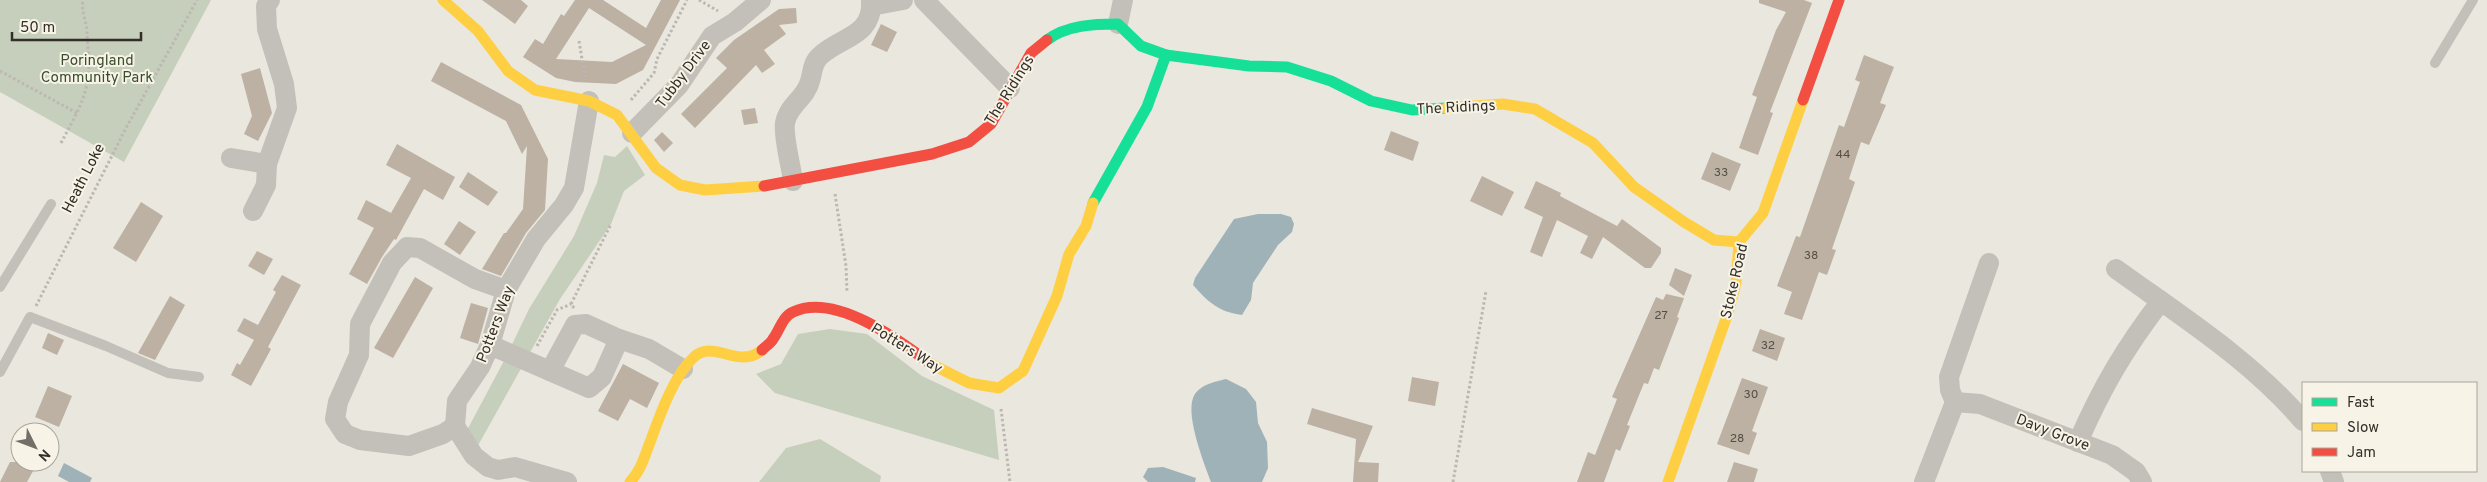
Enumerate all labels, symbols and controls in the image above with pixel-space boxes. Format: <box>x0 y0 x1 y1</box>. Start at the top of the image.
scale bar <box>12 10 141 42</box>
text: 50 m <box>20 19 55 38</box>
street label: Tubby Drive <box>652 37 716 113</box>
park label: Poringland Community Park <box>41 52 153 88</box>
street label: The Ridings <box>981 52 1039 129</box>
street label: The Ridings <box>1416 97 1496 120</box>
street label: Heath Loke <box>59 141 110 217</box>
house number: 44 <box>1836 147 1850 163</box>
house number: 33 <box>1714 165 1728 181</box>
street label: Stoke Road <box>1718 242 1753 321</box>
house number: 38 <box>1804 248 1818 264</box>
street label: Potters Way <box>473 283 520 366</box>
house number: 27 <box>1654 308 1668 324</box>
street label: Potters Way <box>867 320 946 379</box>
house number: 32 <box>1761 338 1775 354</box>
legend <box>2302 382 2477 472</box>
house number: 30 <box>1744 387 1758 403</box>
text: Fast <box>2347 394 2375 413</box>
street label: Davy Grove <box>2013 411 2092 456</box>
text: Slow <box>2347 419 2379 438</box>
north arrow <box>10 422 60 472</box>
house number: 28 <box>1730 431 1744 447</box>
text: Jam <box>2347 444 2376 463</box>
text: N <box>34 445 53 464</box>

